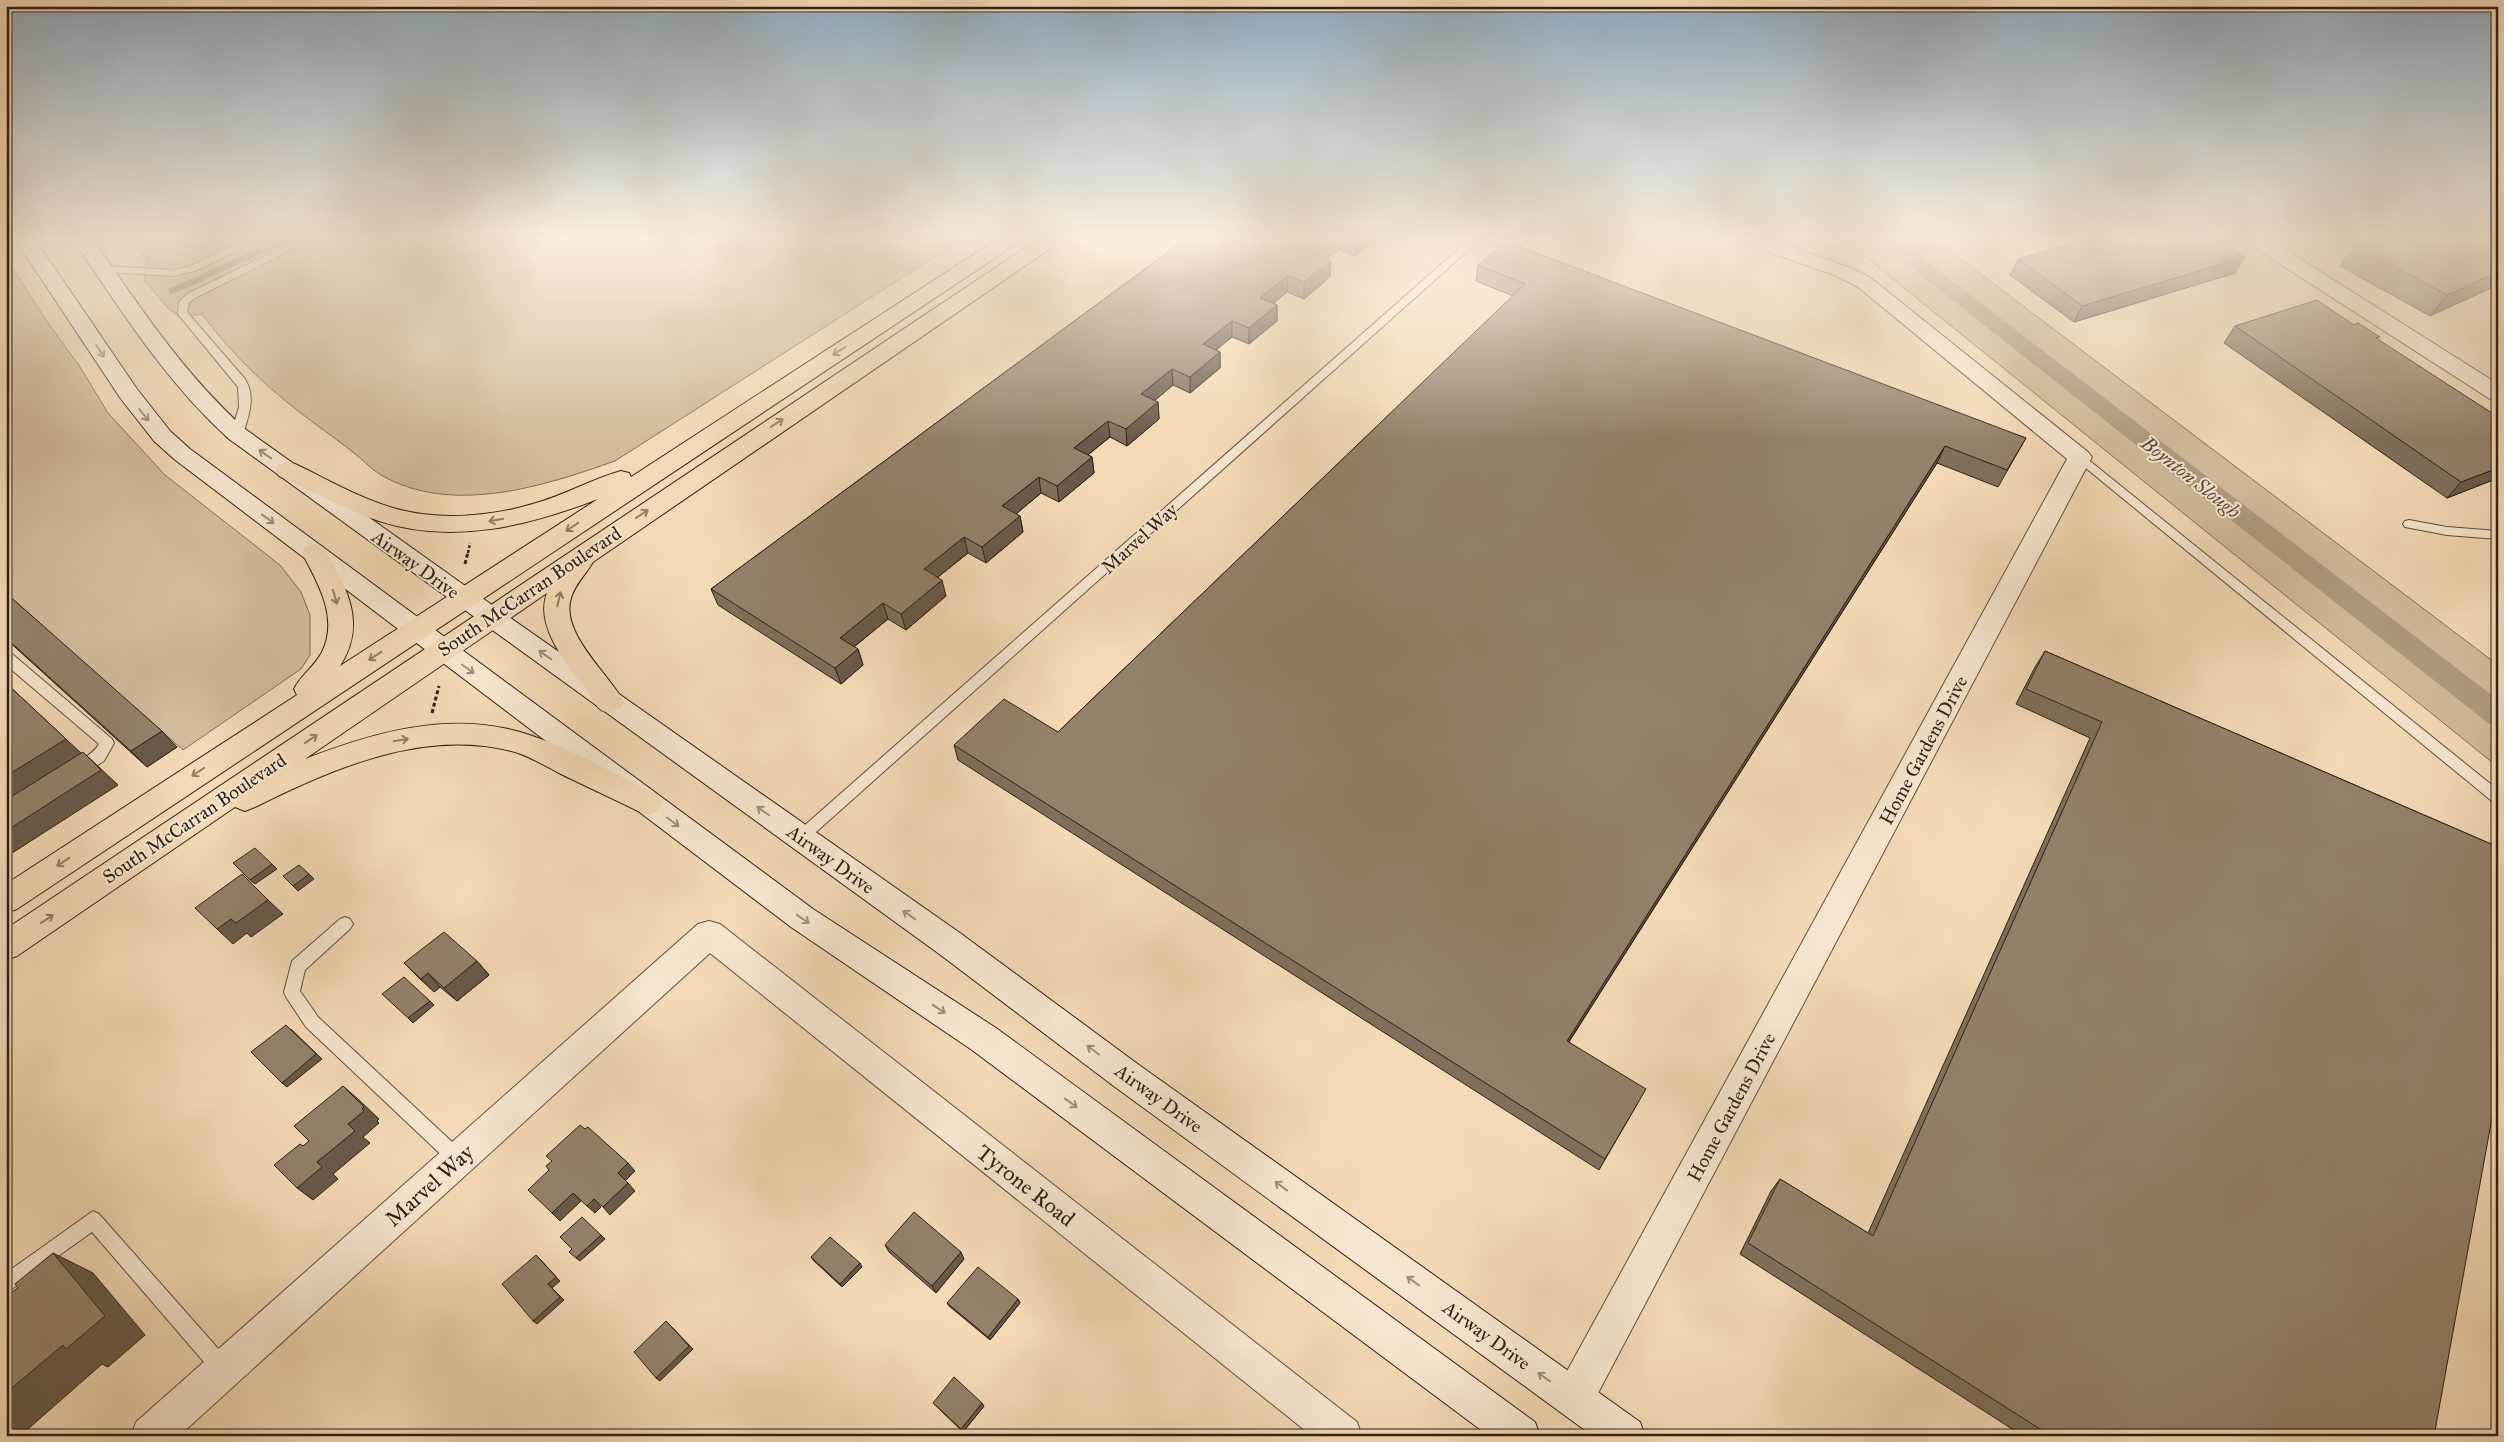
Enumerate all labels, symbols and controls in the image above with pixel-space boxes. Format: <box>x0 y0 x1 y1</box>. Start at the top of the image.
one-way arrow <box>95 344 105 358</box>
one-way arrow <box>833 346 847 356</box>
one-way arrow <box>138 408 149 421</box>
one-way arrow <box>770 418 784 429</box>
water label: Boynton Slough <box>2136 430 2246 523</box>
one-way arrow <box>258 448 272 459</box>
street label: Marvel Way <box>1096 497 1183 579</box>
one-way arrow <box>635 509 649 519</box>
one-way arrow <box>261 513 274 524</box>
one-way arrow <box>489 515 505 525</box>
street label: South McCarran Boulevard <box>433 521 626 661</box>
one-way arrow <box>565 521 579 532</box>
street label: Airway Drive <box>367 524 464 604</box>
one-way arrow <box>330 589 340 605</box>
one-way arrow <box>555 592 564 608</box>
one-way arrow <box>538 650 552 660</box>
one-way arrow <box>369 651 383 661</box>
one-way arrow <box>461 663 474 674</box>
street label: Home Gardens Drive <box>1874 672 1972 829</box>
one-way arrow <box>304 734 318 744</box>
one-way arrow <box>392 735 408 745</box>
street label: South McCarran Boulevard <box>98 748 291 888</box>
one-way arrow <box>192 767 206 777</box>
one-way arrow <box>757 805 770 816</box>
one-way arrow <box>666 816 679 827</box>
street label: Airway Drive <box>782 819 879 899</box>
one-way arrow <box>56 857 70 867</box>
one-way arrow <box>902 910 916 920</box>
one-way arrow <box>39 914 53 924</box>
one-way arrow <box>796 914 810 924</box>
one-way arrow <box>931 1004 945 1014</box>
street label: Home Gardens Drive <box>1682 1029 1780 1186</box>
one-way arrow <box>1087 1044 1100 1055</box>
street label: Airway Drive <box>1110 1058 1207 1138</box>
one-way arrow <box>1064 1098 1078 1108</box>
street label: Marvel Way <box>380 1138 480 1232</box>
street label: Tyrone Road <box>971 1139 1080 1232</box>
one-way arrow <box>1274 1181 1288 1191</box>
one-way arrow <box>1406 1276 1420 1287</box>
street label: Airway Drive <box>1438 1295 1535 1375</box>
one-way arrow <box>1538 1371 1551 1382</box>

